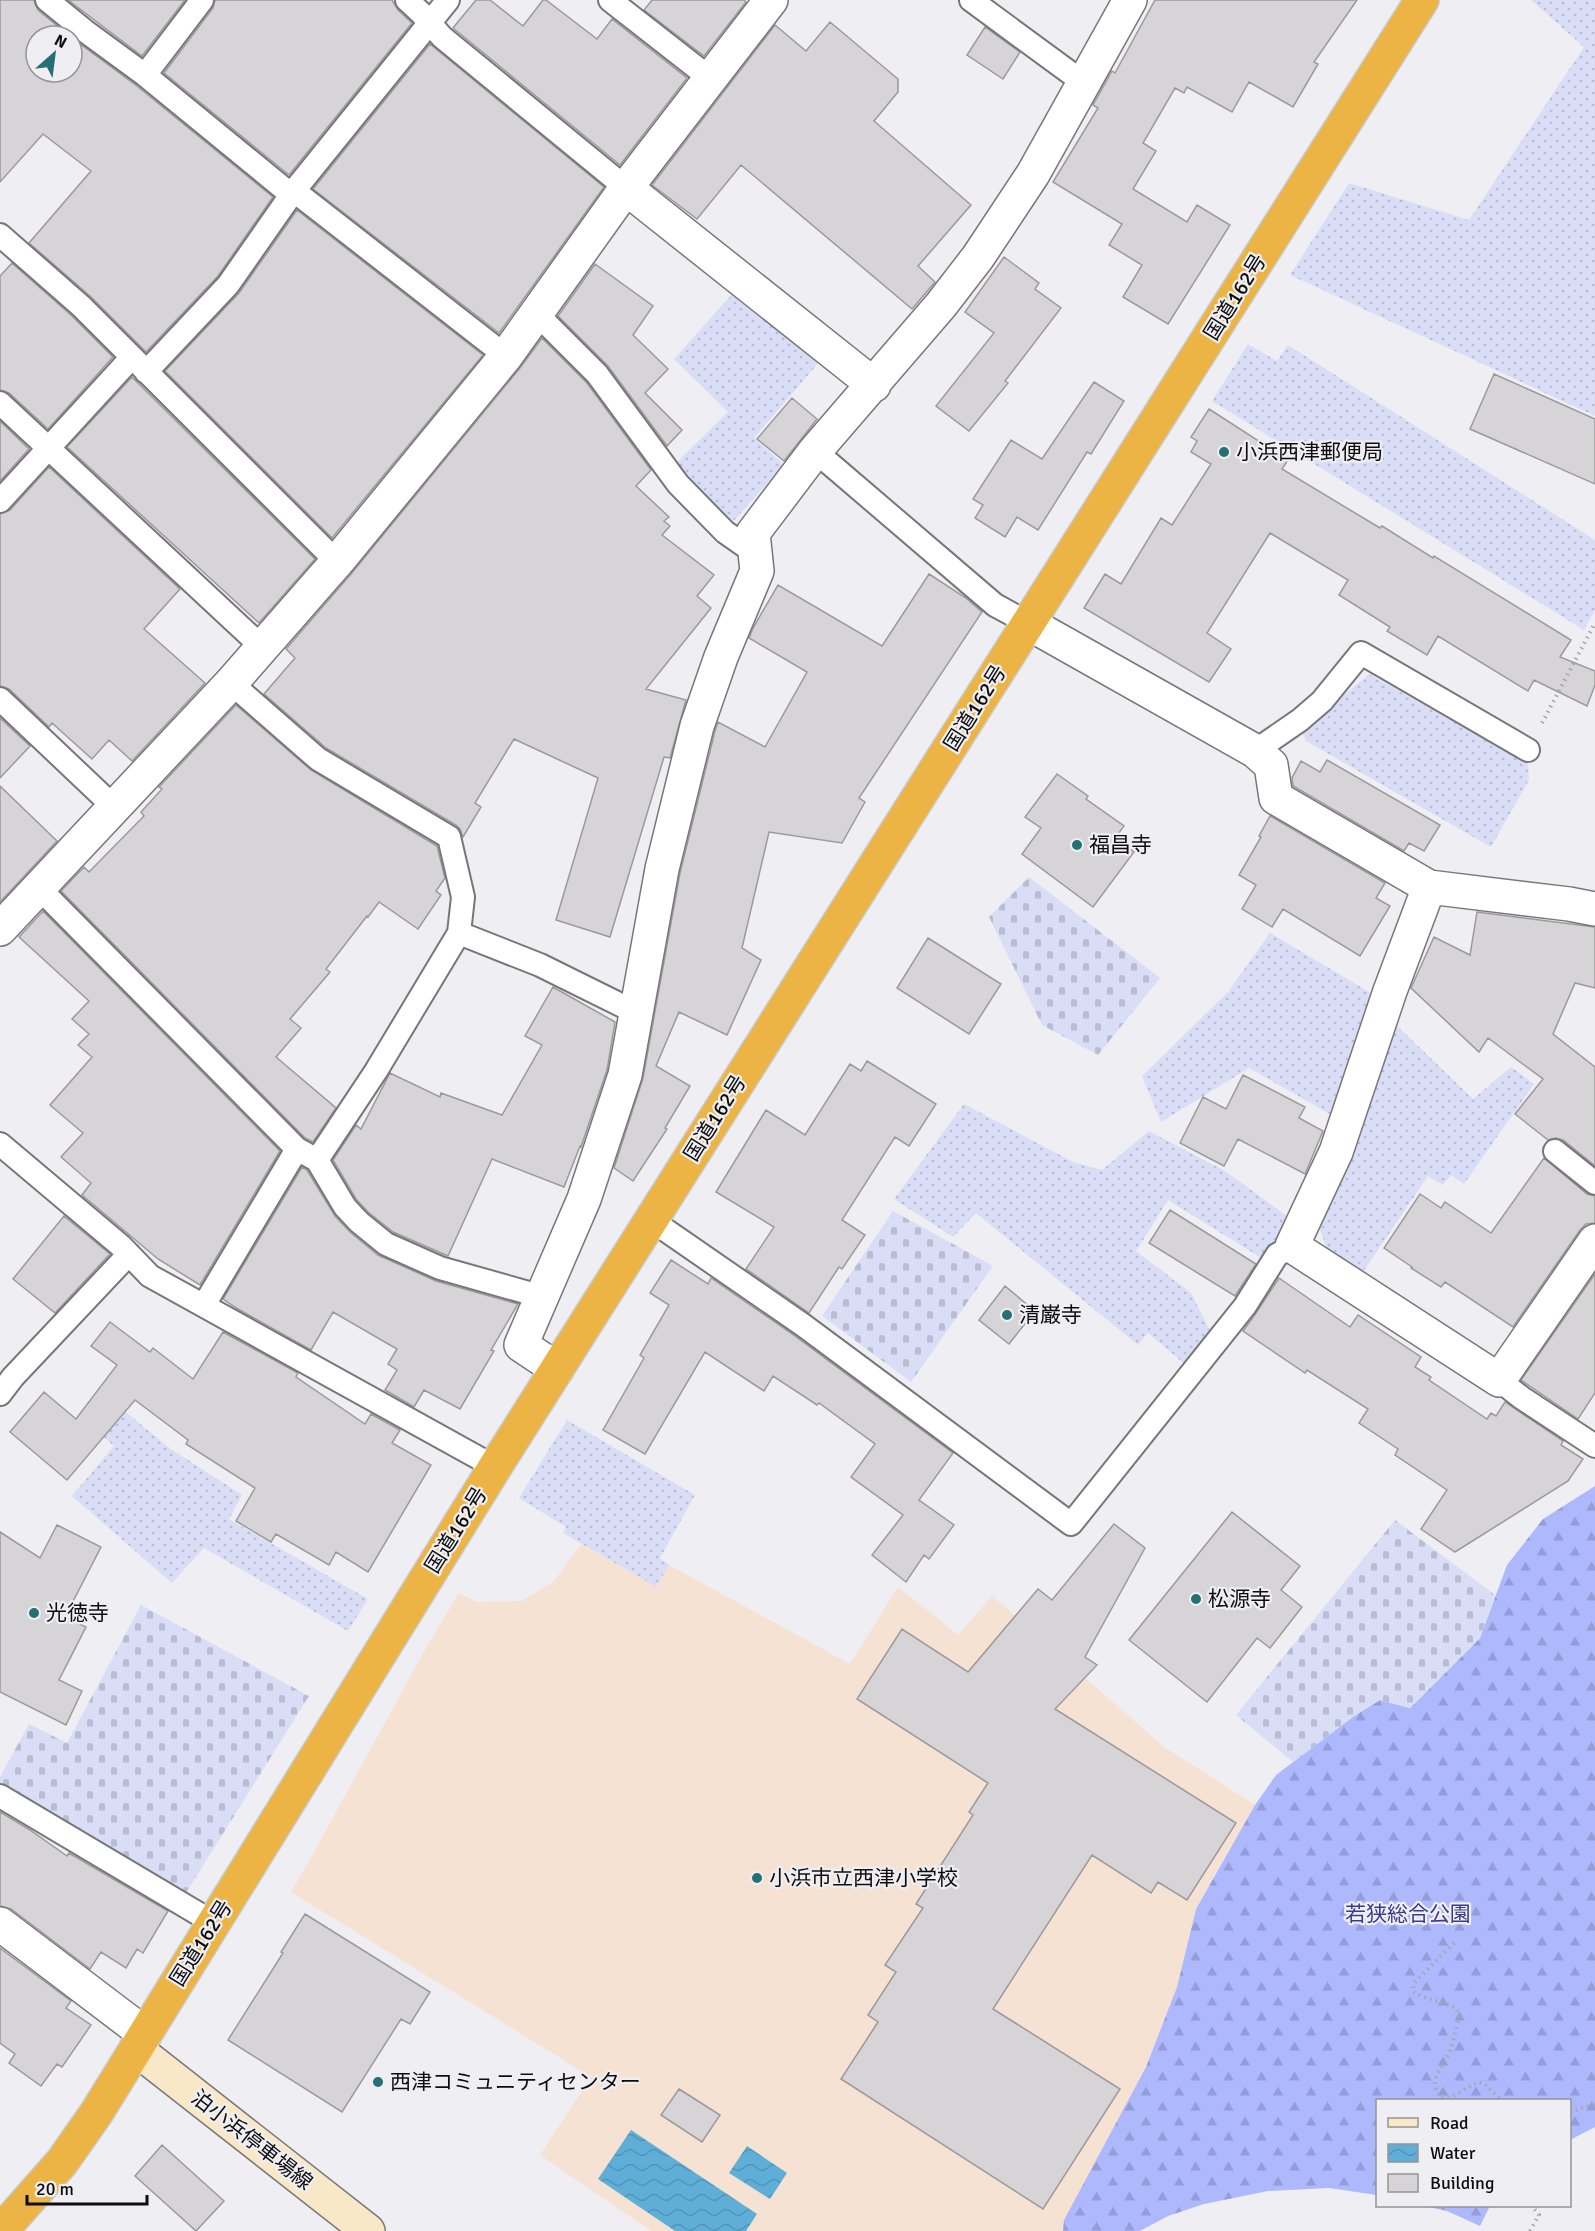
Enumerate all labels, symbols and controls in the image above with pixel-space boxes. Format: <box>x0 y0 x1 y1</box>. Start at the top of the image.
north arrow <box>24 24 84 84</box>
text: N <box>51 30 70 53</box>
street label: 国道162号 <box>1198 249 1272 345</box>
place label: 小浜西津郵便局 <box>1236 439 1383 465</box>
marker: 小浜西津郵便局 <box>1217 445 1231 459</box>
street label: 国道162号 <box>938 660 1012 756</box>
place label: 福昌寺 <box>1089 832 1152 858</box>
marker: 福昌寺 <box>1070 838 1084 852</box>
street label: 国道162号 <box>678 1070 752 1166</box>
place label: 清巌寺 <box>1019 1302 1082 1328</box>
marker: 清巌寺 <box>1000 1308 1014 1322</box>
street label: 国道162号 <box>419 1482 493 1578</box>
place label: 松源寺 <box>1208 1586 1271 1612</box>
marker: 松源寺 <box>1189 1592 1203 1606</box>
place label: 光徳寺 <box>46 1600 109 1626</box>
marker: 光徳寺 <box>27 1606 41 1620</box>
place label: 小浜市立西津小学校 <box>769 1865 958 1891</box>
marker: 小浜市立西津小学校 <box>750 1871 764 1885</box>
street label: 国道162号 <box>164 1895 238 1991</box>
park label: 若狭総合公園 <box>1345 1901 1471 1927</box>
place label: 西津コミュニティセンター <box>390 2069 641 2095</box>
marker: 西津コミュニティセンター <box>371 2075 385 2089</box>
street label: 泊小浜停車場線 <box>186 2085 318 2195</box>
legend <box>1376 2099 1571 2207</box>
text: Road <box>1430 2112 1469 2134</box>
text: Water <box>1430 2142 1476 2164</box>
scale bar <box>27 2168 147 2206</box>
text: Building <box>1430 2172 1494 2194</box>
text: 20 m <box>36 2178 74 2200</box>

